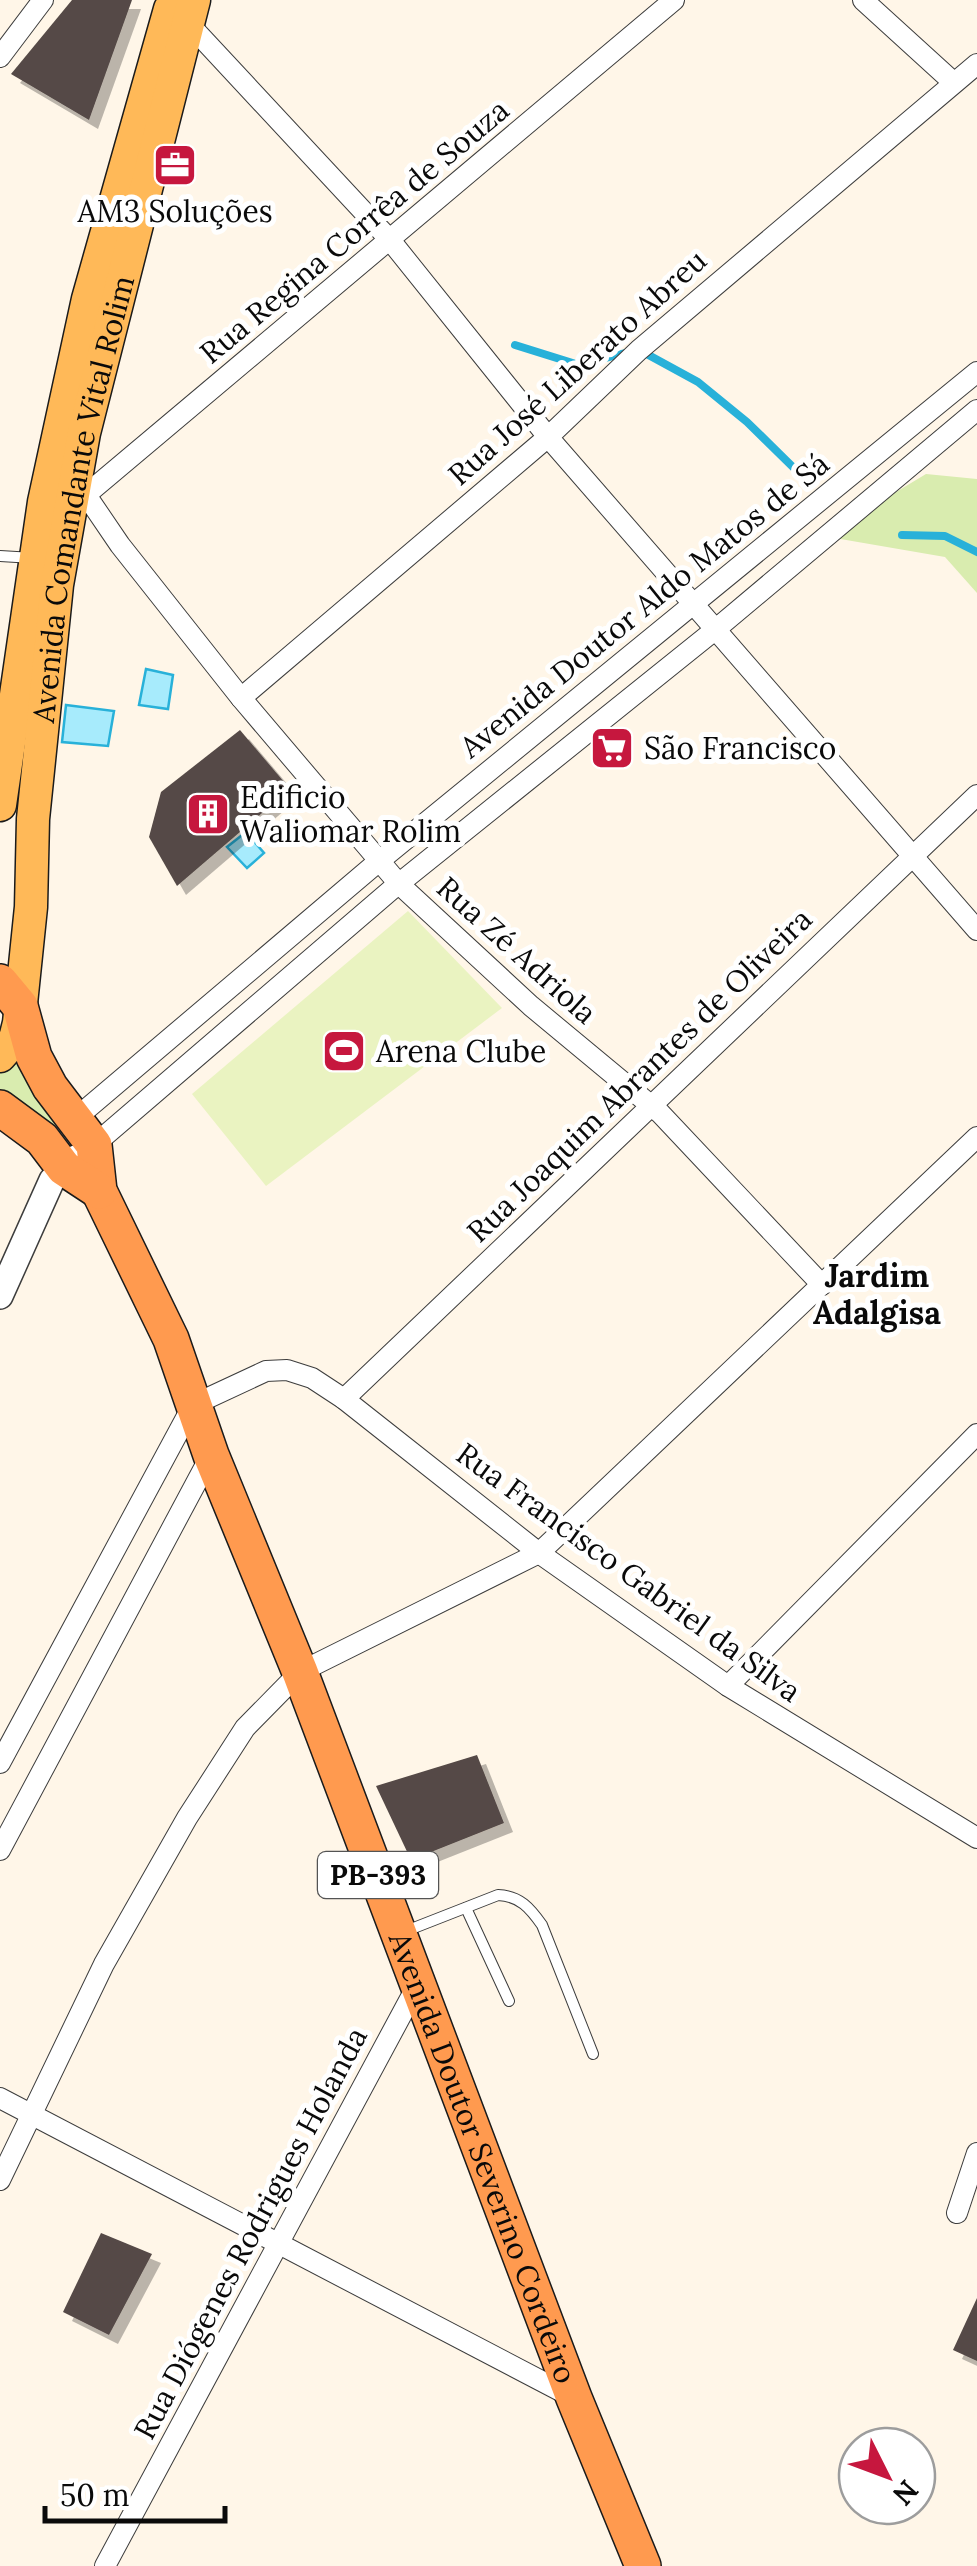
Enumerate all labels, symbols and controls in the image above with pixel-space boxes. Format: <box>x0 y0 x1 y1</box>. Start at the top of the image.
street label: Rua Regina Corrêa de Souza <box>192 91 517 372</box>
office icon: AM3 Soluções <box>152 142 198 188</box>
place label: AM3 Soluções <box>76 192 273 230</box>
street label: Rua José Liberato Abreu <box>440 241 714 493</box>
street label: Avenida Comandante Vital Rolim <box>24 271 142 726</box>
street label: Avenida Doutor Aldo Matos de Sá <box>451 444 836 766</box>
supermarket icon: São Francisco <box>589 725 635 771</box>
place label: São Francisco <box>644 729 836 767</box>
place label: Edificio Waliomar Rolim <box>240 778 461 850</box>
building icon: Edificio Waliomar Rolim <box>185 791 231 837</box>
street label: Rua Zé Adriola <box>429 868 605 1032</box>
street label: Rua Joaquim Abrantes de Oliveira <box>459 900 819 1250</box>
sports icon: Arena Clube <box>321 1028 367 1074</box>
place label: Arena Clube <box>375 1032 546 1070</box>
district label: Jardim Adalgisa <box>813 1255 941 1333</box>
street label: Rua Francisco Gabriel da Silva <box>449 1434 809 1710</box>
road number: PB-393 <box>318 1852 438 1898</box>
street label: Avenida Doutor Severino Cordeiro <box>381 1926 586 2388</box>
street label: Rua Diógenes Rodrigues Holanda <box>125 2021 376 2446</box>
north arrow <box>837 2426 937 2526</box>
scale bar <box>45 2461 225 2523</box>
text: N <box>885 2473 926 2513</box>
text: 50 m <box>60 2476 130 2514</box>

